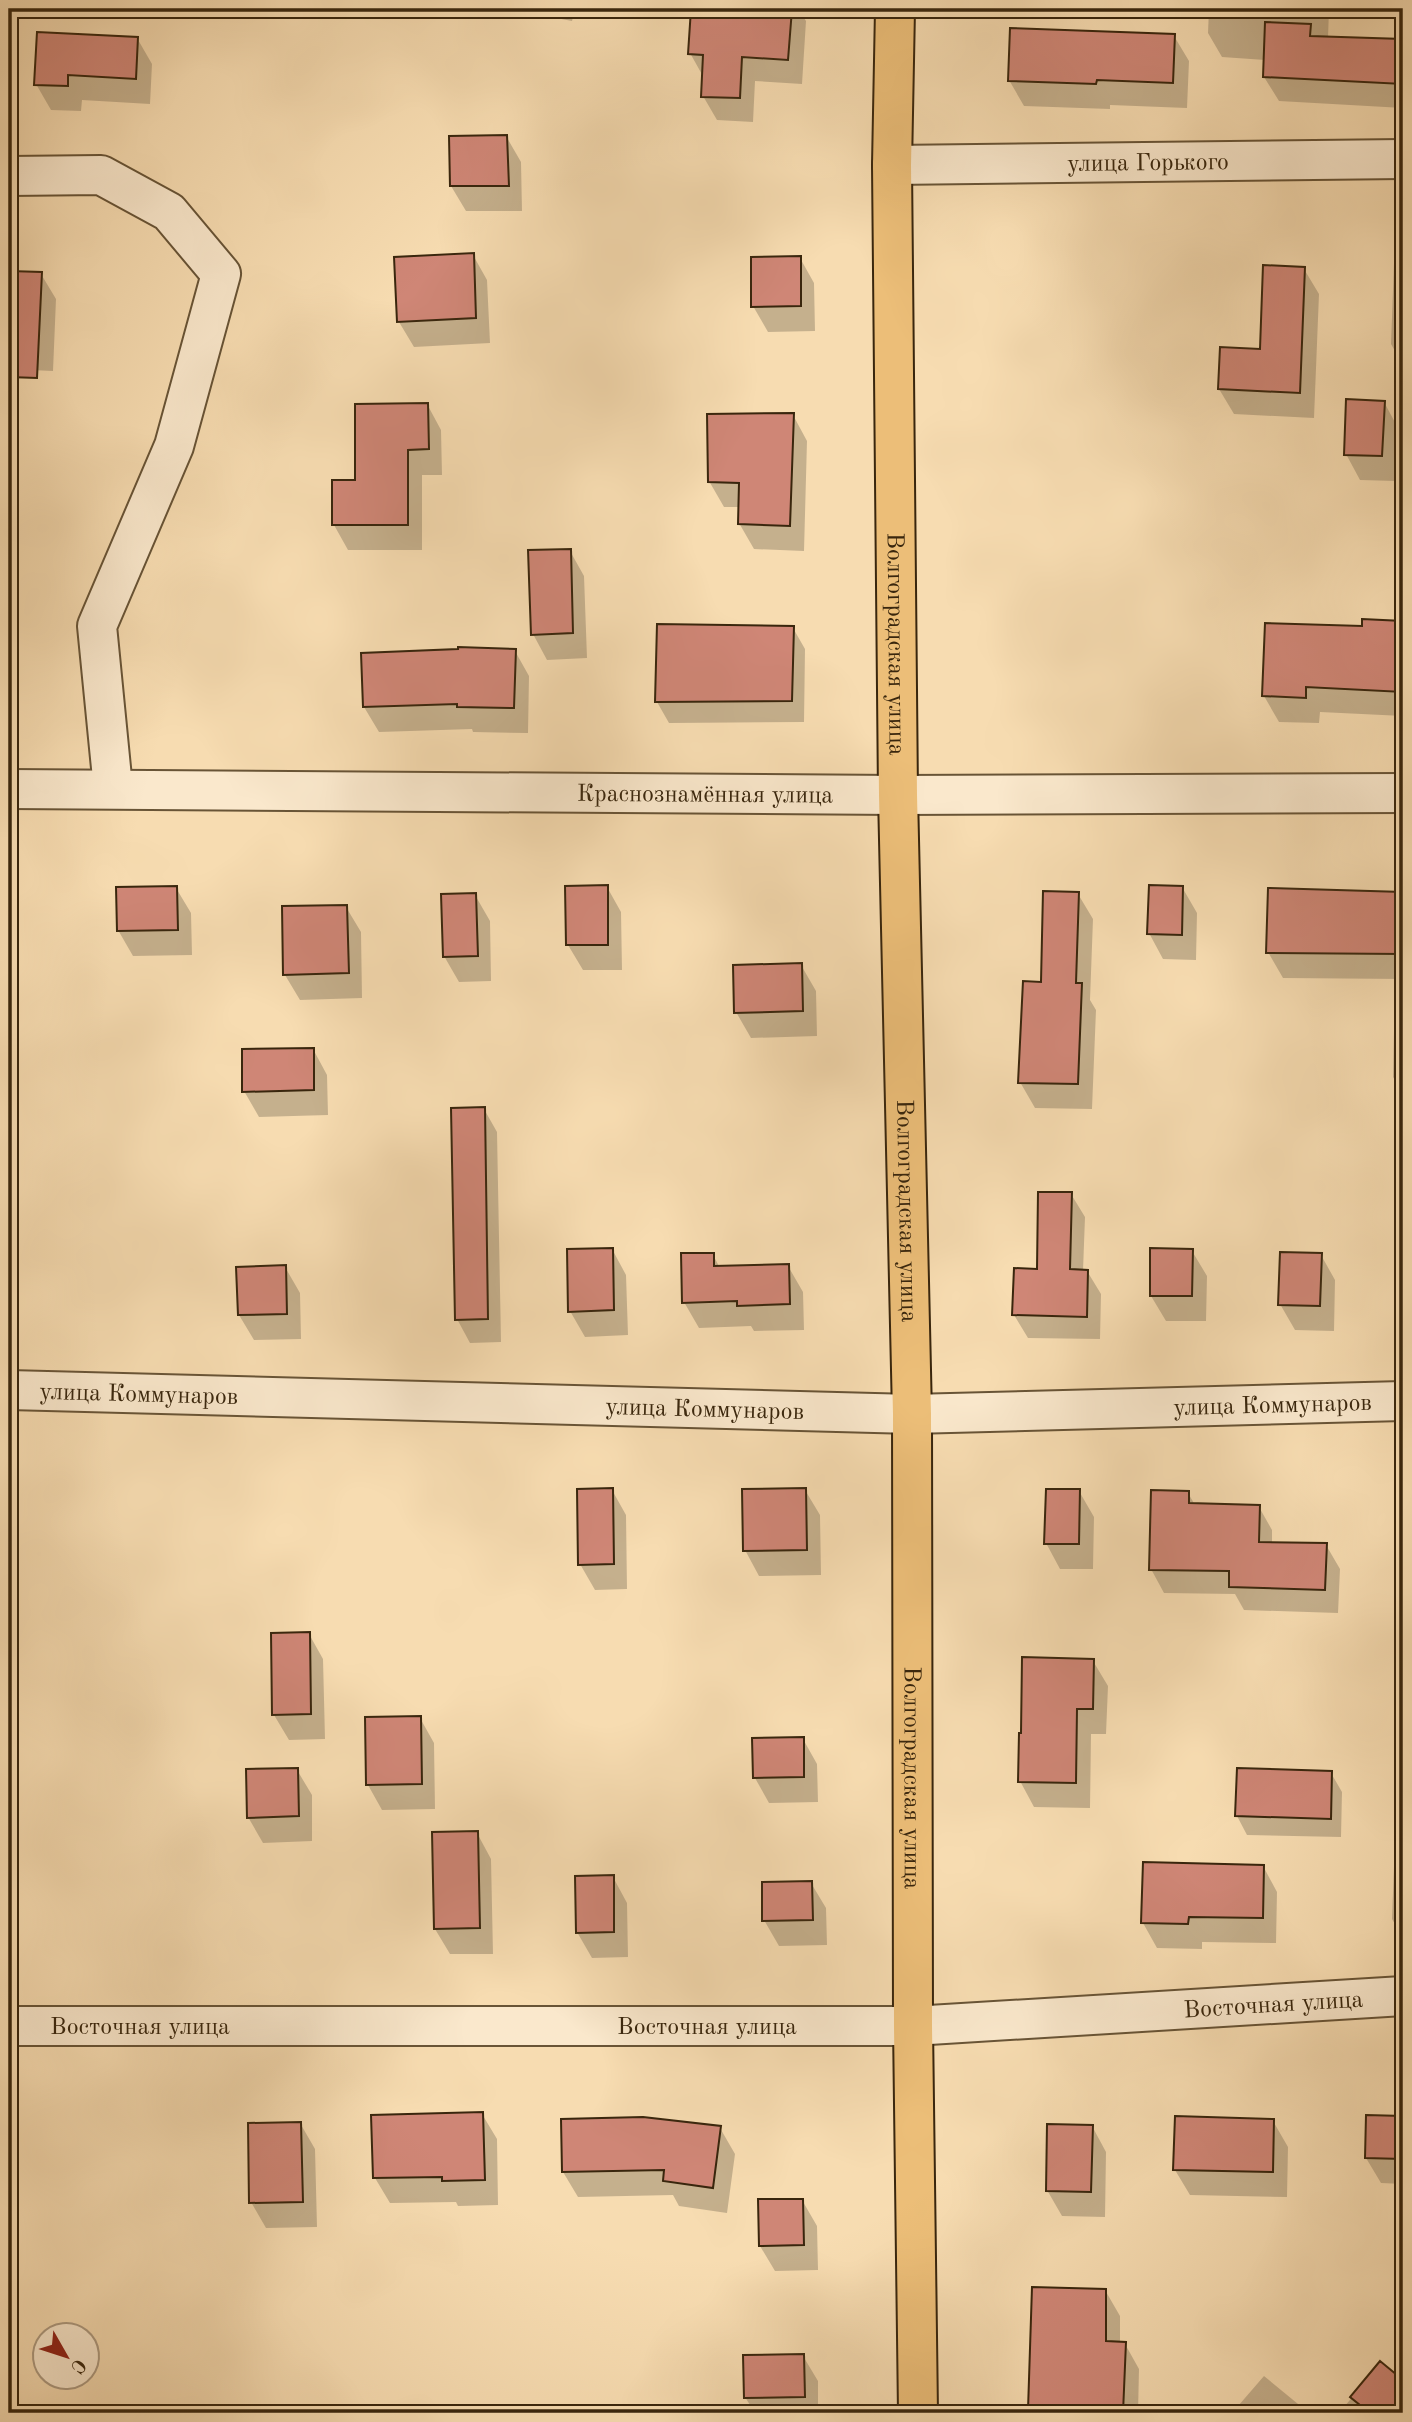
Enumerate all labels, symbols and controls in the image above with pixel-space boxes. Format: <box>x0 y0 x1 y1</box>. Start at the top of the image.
street label: улица Горького <box>1067 151 1229 177</box>
street label: Волгоградская улица <box>881 532 908 756</box>
street label: Краснознамённая улица <box>577 783 833 809</box>
street label: Волгоградская улица <box>891 1099 920 1323</box>
street label: улица Коммунаров <box>39 1381 239 1410</box>
street label: улица Коммунаров <box>1173 1392 1372 1421</box>
street label: улица Коммунаров <box>605 1396 804 1425</box>
street label: Волгоградская улица <box>898 1666 923 1890</box>
street label: Восточная улица <box>1183 1988 1364 2023</box>
street label: Восточная улица <box>50 2016 230 2040</box>
street label: Восточная улица <box>617 2016 797 2040</box>
north arrow <box>32 2320 102 2390</box>
text: С <box>66 2354 89 2376</box>

